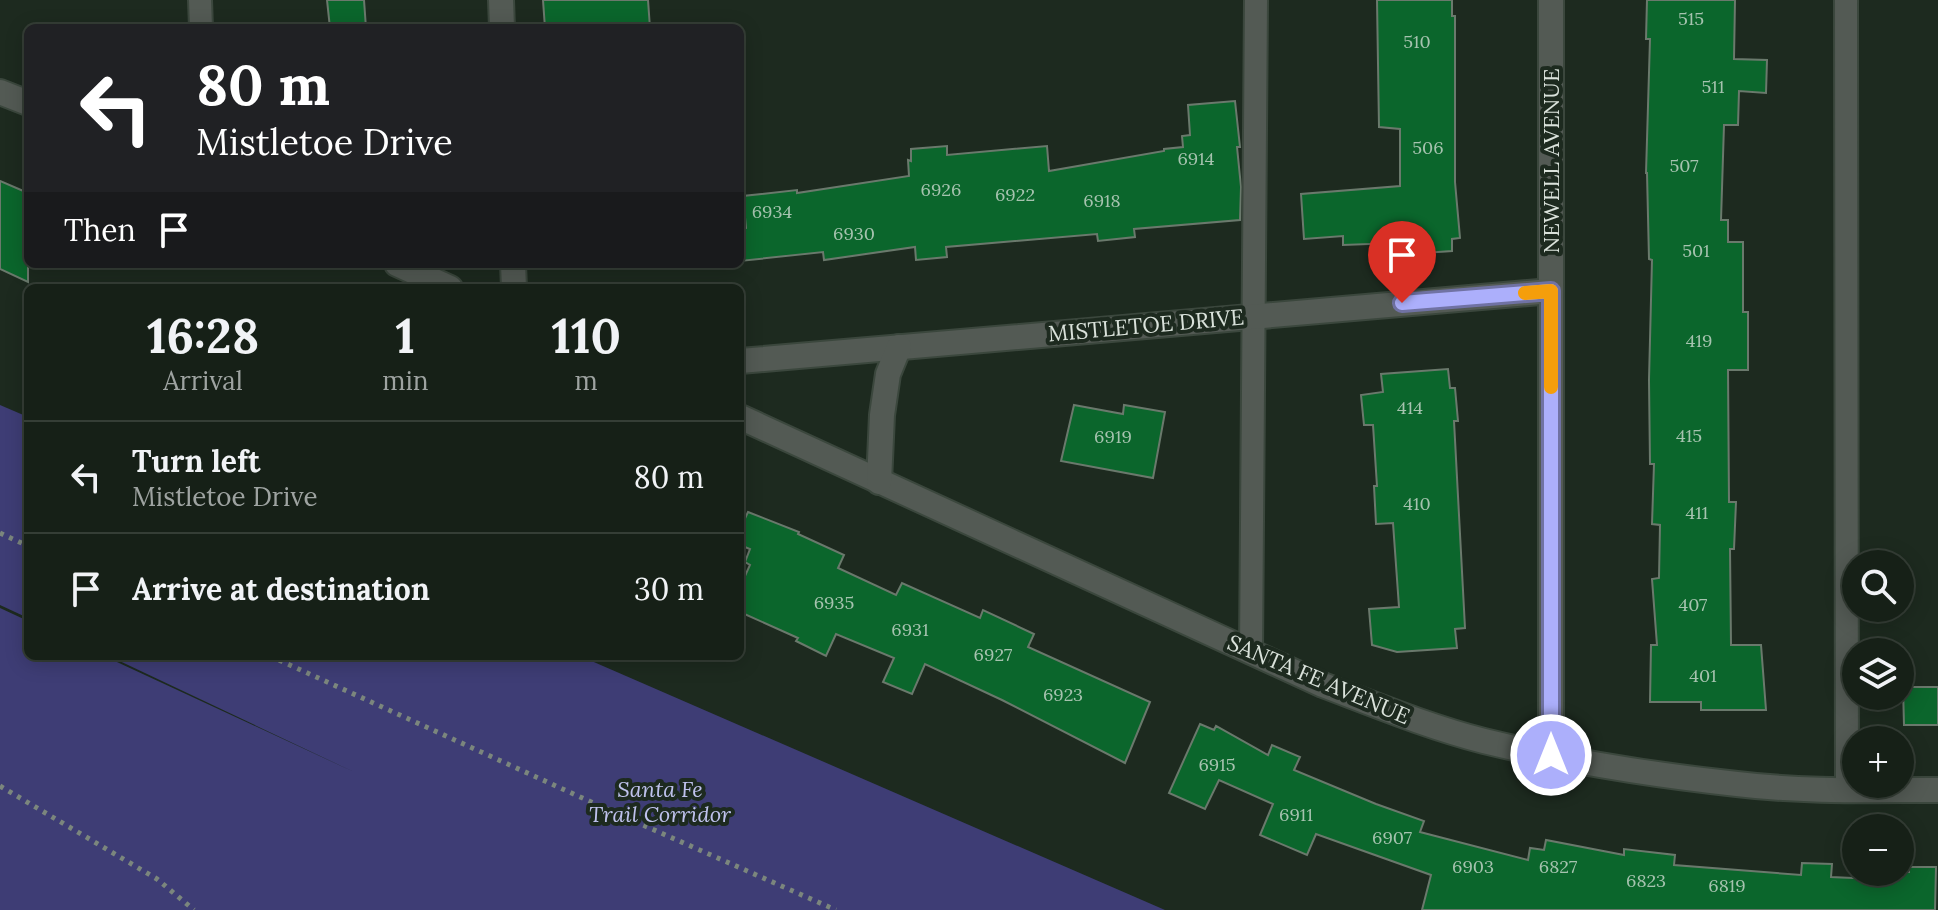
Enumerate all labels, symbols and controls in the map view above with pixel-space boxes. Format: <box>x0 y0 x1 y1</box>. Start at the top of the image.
house number: 515 <box>1678 7 1704 30</box>
house number: 510 <box>1403 30 1431 53</box>
text: 80 m <box>196 49 330 120</box>
icon: left <box>64 56 168 160</box>
street label: NEWELL AVENUE <box>1537 68 1565 254</box>
house number: 511 <box>1702 75 1724 98</box>
text: Mistletoe Drive <box>196 119 453 165</box>
house number: 506 <box>1412 136 1444 159</box>
house number: 6914 <box>1177 147 1215 170</box>
house number: 507 <box>1670 154 1698 177</box>
house number: 6926 <box>921 178 961 201</box>
house number: 6922 <box>995 183 1035 206</box>
house number: 6918 <box>1083 189 1121 212</box>
house number: 6934 <box>752 200 793 223</box>
icon: arrive <box>152 208 196 252</box>
text: Then <box>64 211 136 249</box>
pin <box>1368 221 1436 303</box>
house number: 6930 <box>833 222 875 245</box>
icon: arrive <box>1380 233 1424 277</box>
house number: 501 <box>1682 239 1710 262</box>
street label: MISTLETOE DRIVE <box>1047 302 1245 348</box>
text: 16:28 <box>147 305 259 366</box>
text: 1 <box>396 305 415 366</box>
text: 110 <box>551 305 621 366</box>
house number: 419 <box>1686 329 1712 352</box>
text: Arrival <box>163 364 243 397</box>
text: min <box>382 364 428 397</box>
text: m <box>575 364 598 397</box>
house number: 414 <box>1397 396 1423 419</box>
house number: 415 <box>1676 424 1702 447</box>
house number: 6919 <box>1094 425 1132 448</box>
text: Turn left <box>132 442 260 480</box>
icon: left <box>64 455 108 499</box>
text: 80 m <box>634 458 704 496</box>
text: Mistletoe Drive <box>132 480 317 513</box>
house number: 410 <box>1403 492 1431 515</box>
house number: 411 <box>1686 501 1708 524</box>
map controls <box>1842 550 1914 886</box>
button: search <box>1842 550 1914 622</box>
icon: arrive <box>64 567 108 611</box>
text: Arrive at destination <box>132 570 430 608</box>
text: 30 m <box>634 570 704 608</box>
house number: 6935 <box>814 591 854 614</box>
house number: 407 <box>1679 593 1707 616</box>
house number: 6931 <box>891 618 929 641</box>
street label: SANTA FE AVENUE <box>1224 628 1414 730</box>
button: layers <box>1842 638 1914 710</box>
house number: 6927 <box>974 643 1012 666</box>
house number: 401 <box>1689 664 1717 687</box>
house number: 6923 <box>1043 683 1083 706</box>
position arrow <box>1509 713 1593 797</box>
button: + <box>1842 726 1914 798</box>
house number: 6915 <box>1198 753 1236 776</box>
park label: Santa Fe Trail Corridor <box>589 775 732 828</box>
house number: 6911 <box>1279 803 1313 826</box>
button: − <box>1842 814 1914 886</box>
house number: 6907 <box>1372 826 1412 849</box>
house number: 6903 <box>1452 855 1494 878</box>
house number: 6827 <box>1539 855 1577 878</box>
house number: 6823 <box>1626 869 1666 892</box>
house number: 6819 <box>1708 874 1746 897</box>

